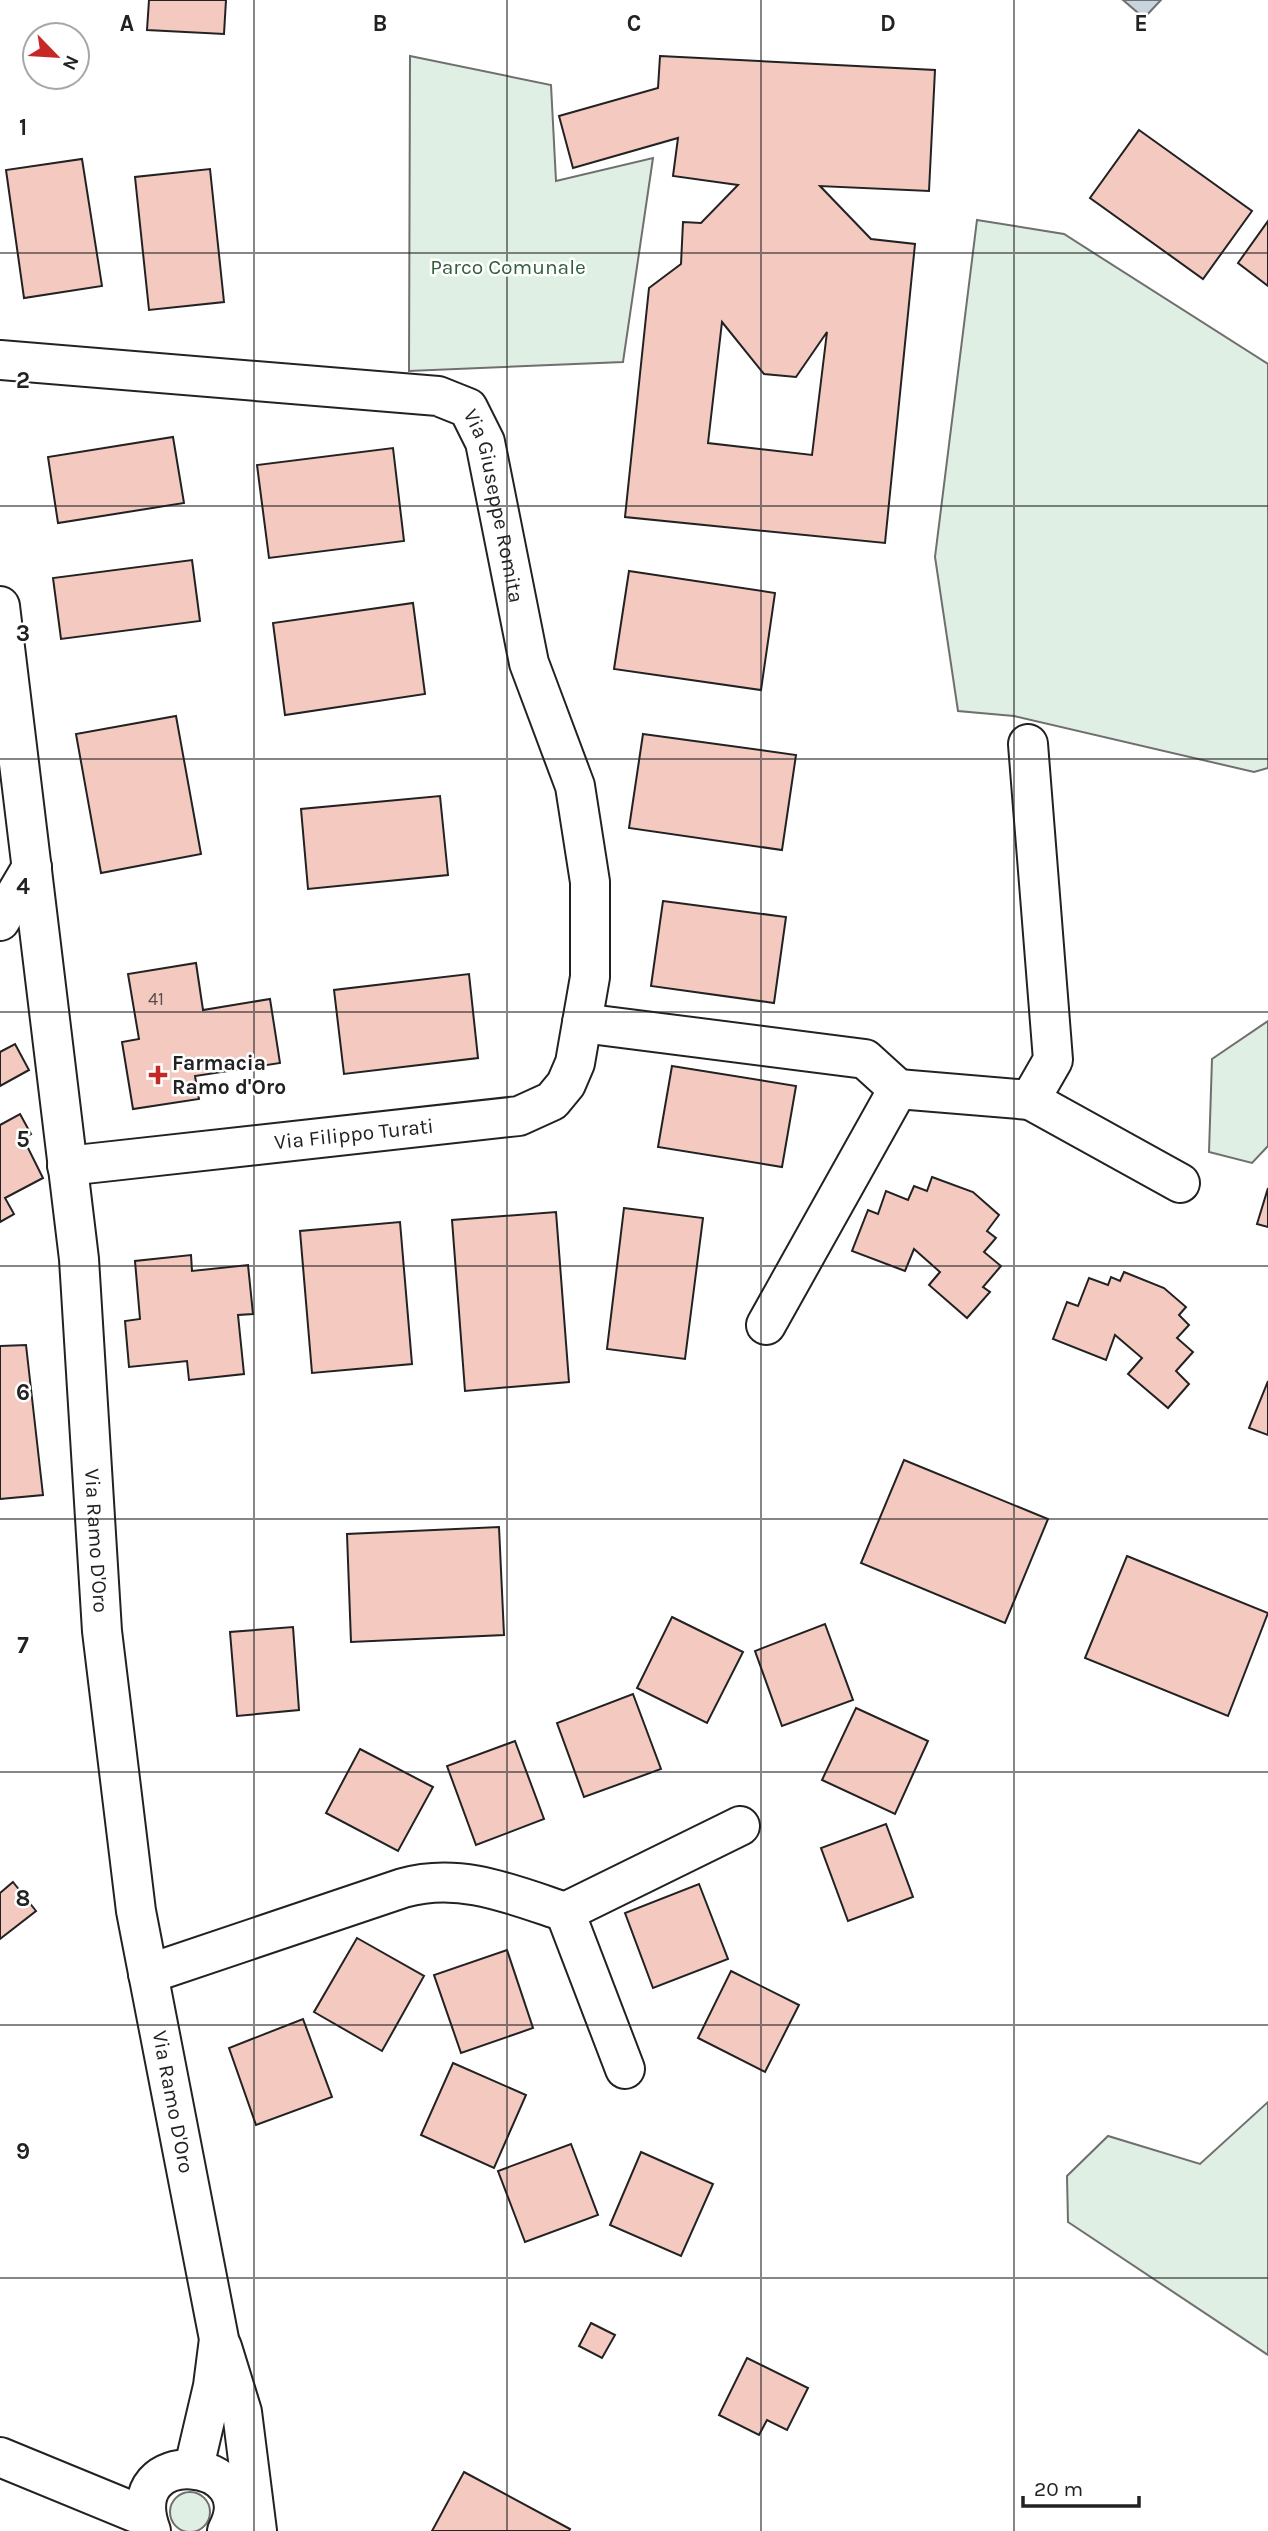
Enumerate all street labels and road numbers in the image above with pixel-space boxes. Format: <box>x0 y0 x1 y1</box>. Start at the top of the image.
street label: Via Giuseppe Romita <box>458 405 529 605</box>
street label: Via Filippo Turati <box>273 1114 435 1154</box>
street label: Via Ramo D'Oro <box>80 1468 113 1614</box>
street label: Via Ramo D'Oro <box>147 2029 199 2175</box>

